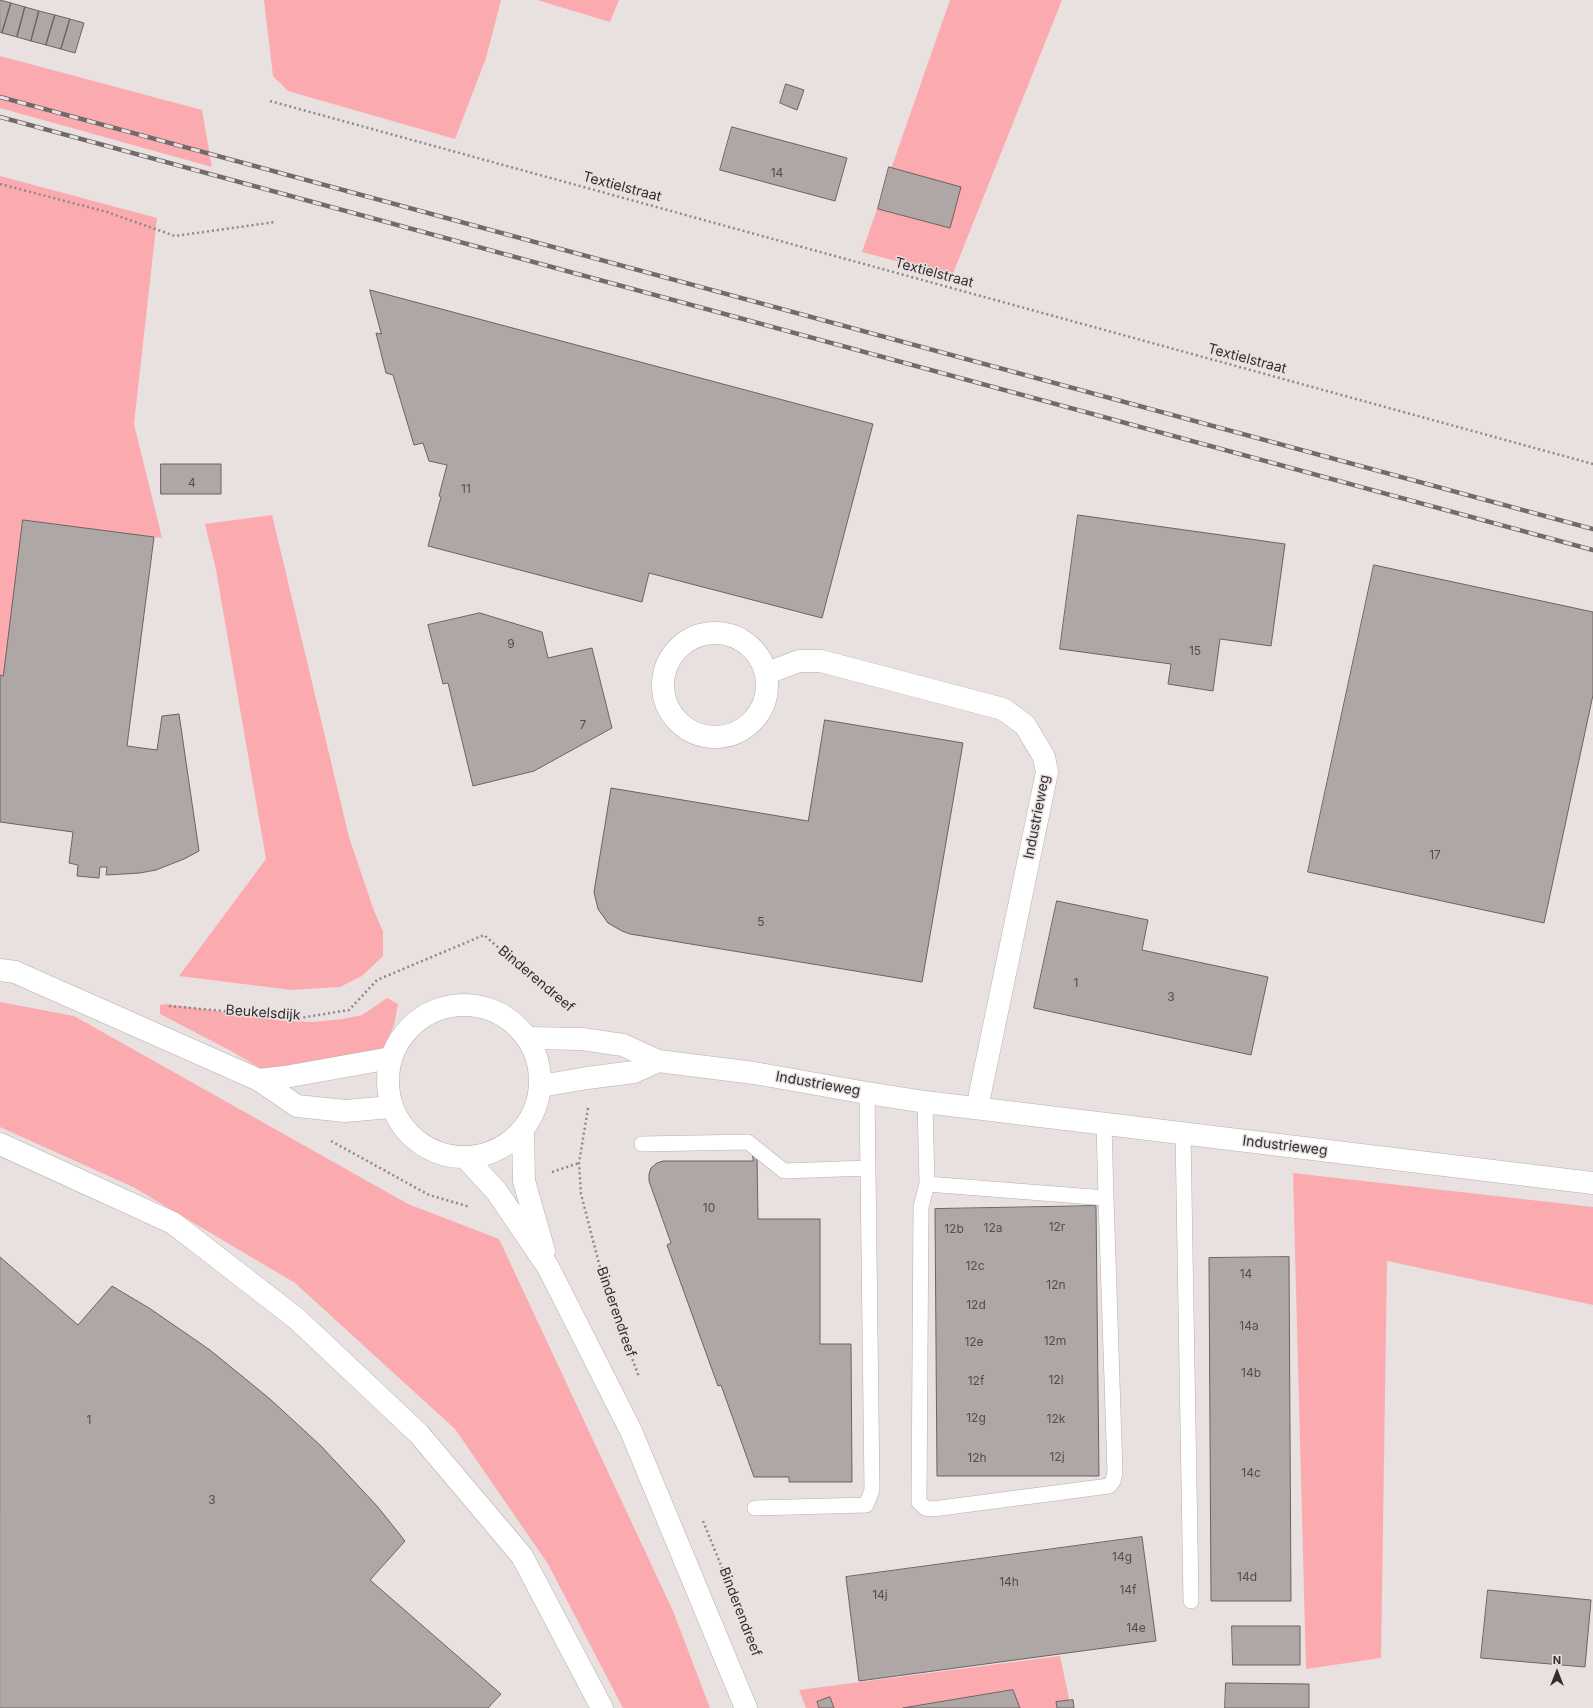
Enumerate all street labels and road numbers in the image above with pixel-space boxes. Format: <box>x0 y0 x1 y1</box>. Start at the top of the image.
street label: Textielstraat <box>581 168 663 206</box>
street label: Textielstraat <box>893 254 975 292</box>
street label: Textielstraat <box>1206 340 1288 378</box>
street label: Industrieweg <box>1021 773 1053 861</box>
street label: Binderendreef <box>495 942 577 1016</box>
street label: Beukelsdijk <box>225 1002 301 1024</box>
street label: Industrieweg <box>774 1068 862 1100</box>
street label: Industrieweg <box>1241 1132 1329 1160</box>
street label: Binderendreef <box>593 1265 639 1359</box>
street label: Binderendreef <box>715 1565 765 1659</box>

